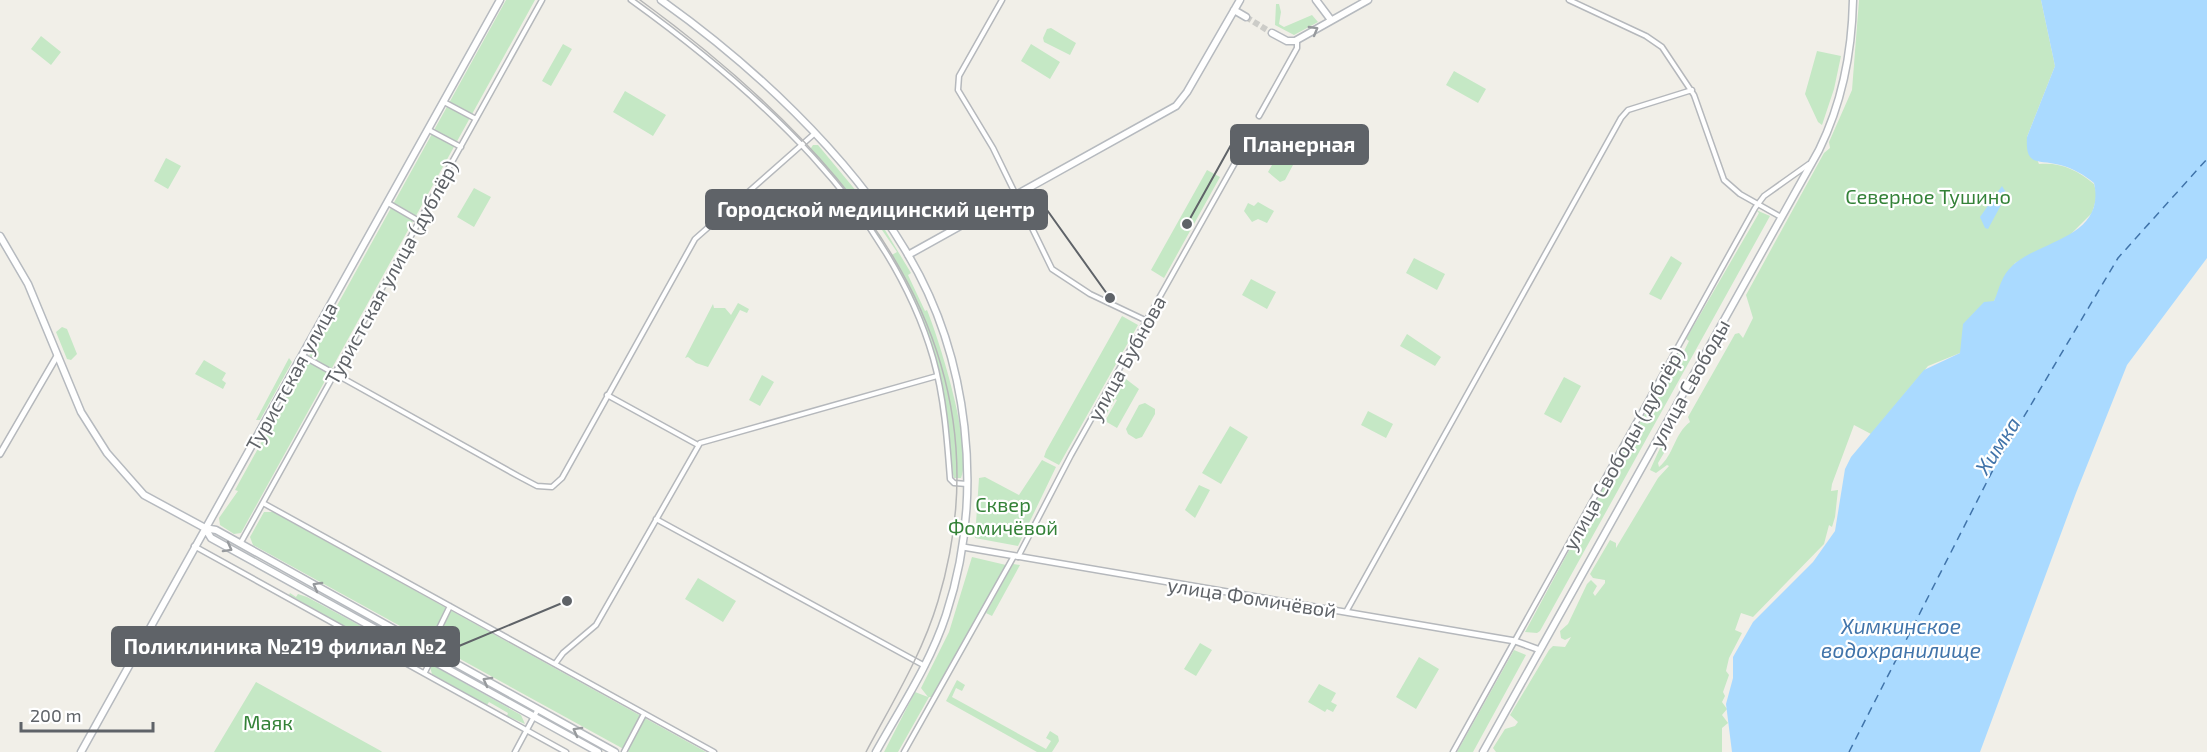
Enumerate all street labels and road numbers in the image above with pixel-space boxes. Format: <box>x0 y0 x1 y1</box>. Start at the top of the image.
street label: Туристская улица (дублёр) <box>319 156 464 389</box>
street label: улица Бубнова <box>1082 291 1171 425</box>
street label: Туристская улица <box>240 297 343 455</box>
street label: улица Свободы <box>1644 315 1735 452</box>
street label: улица Свободы (дублёр) <box>1557 342 1690 555</box>
street label: улица Фомичёвой <box>1166 572 1338 623</box>

